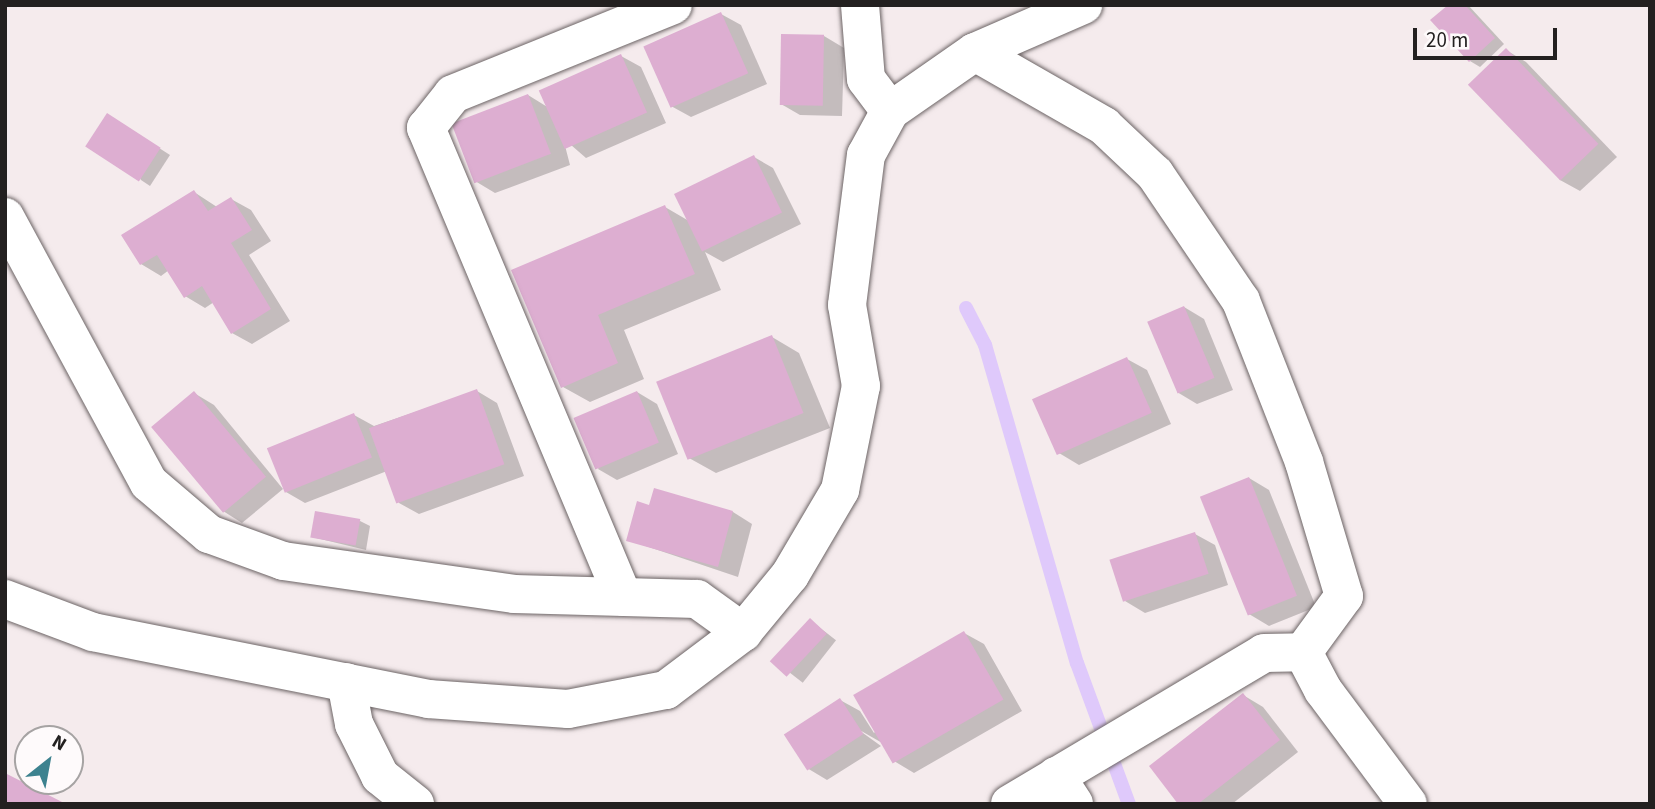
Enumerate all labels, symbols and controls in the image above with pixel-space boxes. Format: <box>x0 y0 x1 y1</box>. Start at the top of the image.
scale bar <box>1417 14 1560 58</box>
text: 20 m <box>1426 25 1468 55</box>
north arrow <box>14 725 84 795</box>
text: N <box>47 728 71 758</box>

